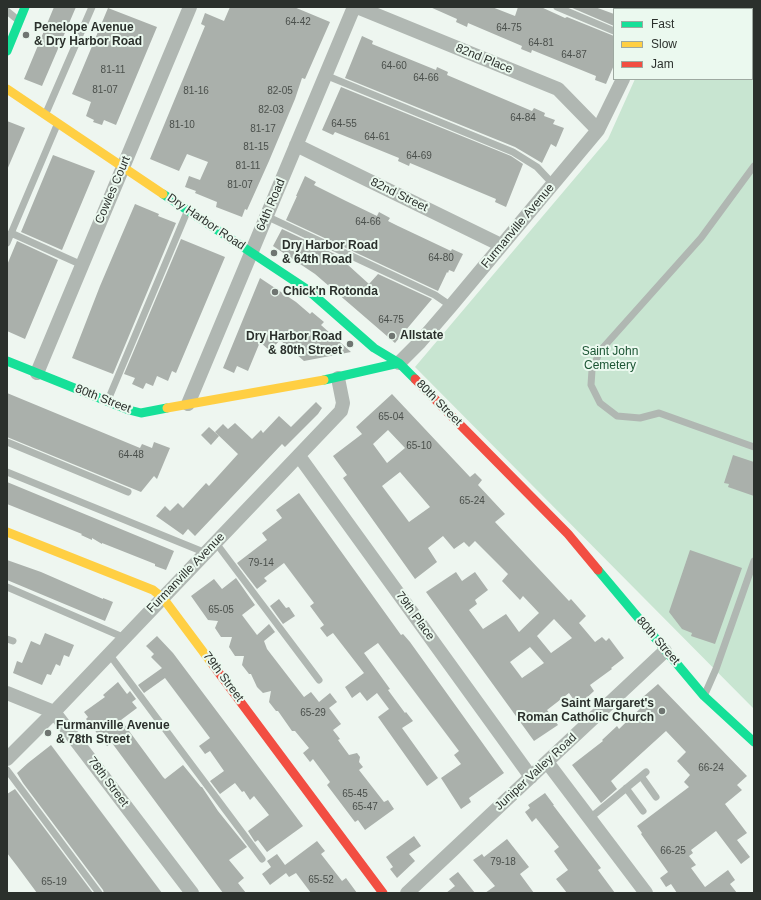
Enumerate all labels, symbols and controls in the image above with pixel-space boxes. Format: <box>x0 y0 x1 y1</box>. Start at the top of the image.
legend <box>613 8 753 80</box>
house number: 64-42 <box>285 16 311 28</box>
text: Fast <box>651 17 674 31</box>
place label: Penelope Avenue & Dry Harbor Road <box>34 21 142 49</box>
house number: 64-75 <box>496 22 522 34</box>
marker: Penelope Avenue & Dry Harbor Road <box>21 30 31 40</box>
house number: 64-81 <box>528 37 554 49</box>
text: Slow <box>651 37 677 51</box>
street label: 82nd Place <box>453 41 515 77</box>
house number: 64-87 <box>561 49 587 61</box>
text: Jam <box>651 57 674 71</box>
house number: 64-60 <box>381 60 407 72</box>
house number: 81-11 <box>101 64 125 76</box>
house number: 64-66 <box>413 72 439 84</box>
house number: 81-07 <box>92 84 118 96</box>
house number: 81-16 <box>183 85 209 97</box>
house number: 82-05 <box>267 85 293 97</box>
house number: 82-03 <box>258 104 284 116</box>
house number: 64-84 <box>510 112 536 124</box>
house number: 64-55 <box>331 118 357 130</box>
house number: 81-10 <box>169 119 195 131</box>
house number: 81-17 <box>250 123 276 135</box>
house number: 64-61 <box>364 131 390 143</box>
house number: 81-15 <box>243 141 269 153</box>
house number: 64-69 <box>406 150 432 162</box>
street label: Cowles Court <box>92 154 134 226</box>
house number: 81-11 <box>236 160 260 172</box>
street label: 82nd Street <box>368 175 430 215</box>
street label: 64th Road <box>254 177 288 233</box>
house number: 81-07 <box>227 179 253 191</box>
street label: Furmanville Avenue <box>478 181 558 271</box>
street label: Dry Harbor Road <box>164 191 248 253</box>
house number: 64-66 <box>355 216 381 228</box>
place label: Dry Harbor Road & 64th Road <box>282 239 378 267</box>
marker: Dry Harbor Road & 64th Road <box>269 248 279 258</box>
house number: 64-80 <box>428 252 454 264</box>
place label: Chick'n Rotonda <box>283 285 378 299</box>
marker: Chick'n Rotonda <box>270 287 280 297</box>
house number: 64-75 <box>378 314 404 326</box>
place label: Allstate <box>400 329 443 343</box>
place label: Dry Harbor Road & 80th Street <box>246 330 342 358</box>
marker: Allstate <box>387 331 397 341</box>
marker: Dry Harbor Road & 80th Street <box>345 339 355 349</box>
park label: Saint John Cemetery <box>582 345 638 373</box>
street label: 80th Street <box>413 377 465 429</box>
street label: 80th Street <box>73 382 133 416</box>
house number: 65-04 <box>378 411 404 423</box>
house number: 65-10 <box>406 440 432 452</box>
house number: 64-48 <box>118 449 144 461</box>
house number: 65-24 <box>459 495 485 507</box>
street label: Furmanville Avenue <box>144 530 228 616</box>
house number: 79-14 <box>248 557 274 569</box>
street label: 79th Place <box>393 589 437 643</box>
house number: 65-05 <box>208 604 234 616</box>
street label: 80th Street <box>633 614 683 668</box>
street label: 79th Street <box>200 649 246 705</box>
place label: Saint Margaret's Roman Catholic Church <box>517 697 654 725</box>
marker: Saint Margaret's Roman Catholic Church <box>657 706 667 716</box>
house number: 65-29 <box>300 707 326 719</box>
place label: Furmanville Avenue & 78th Street <box>56 719 170 747</box>
marker: Furmanville Avenue & 78th Street <box>43 728 53 738</box>
street label: Juniper Valley Road <box>492 730 580 814</box>
street label: 78th Street <box>85 754 131 810</box>
house number: 66-24 <box>698 762 724 774</box>
house number: 65-45 <box>342 788 368 800</box>
house number: 65-47 <box>352 801 378 813</box>
house number: 66-25 <box>660 845 686 857</box>
house number: 79-18 <box>490 856 516 868</box>
house number: 65-52 <box>308 874 334 886</box>
house number: 65-19 <box>41 876 67 888</box>

